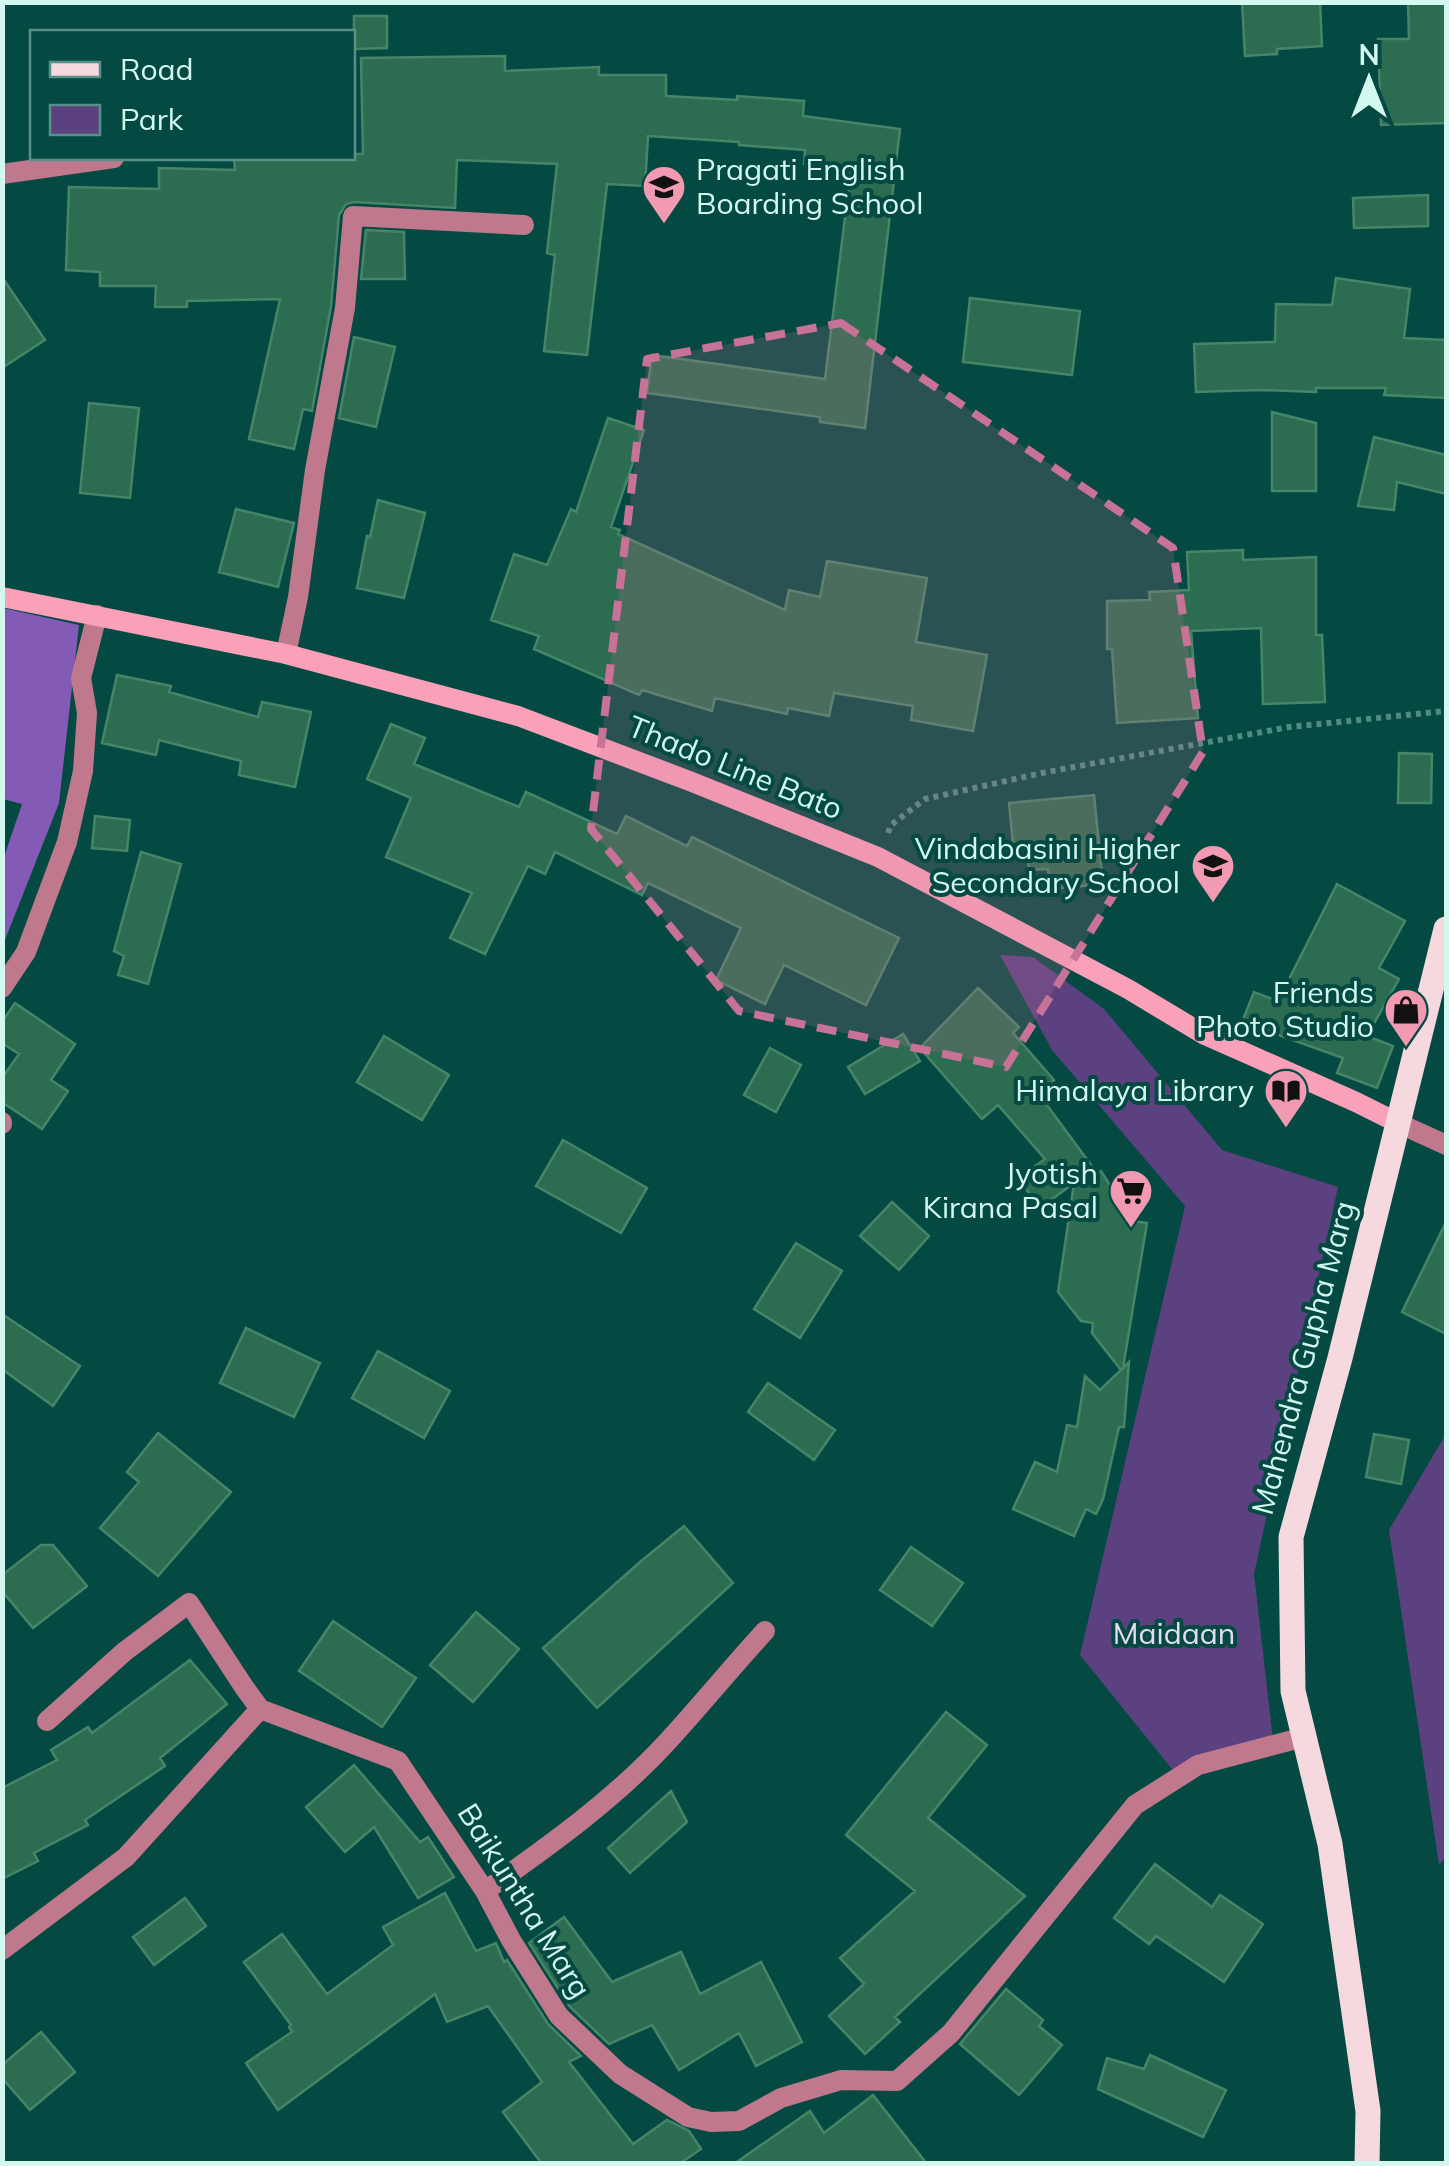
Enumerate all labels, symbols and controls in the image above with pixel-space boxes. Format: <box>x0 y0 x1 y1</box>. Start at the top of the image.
legend <box>30 30 355 160</box>
north arrow <box>1319 30 1419 130</box>
text: N <box>1358 37 1380 72</box>
text: Road <box>120 50 194 88</box>
text: Park <box>120 100 184 138</box>
place label: Pragati English Boarding School <box>696 150 923 222</box>
school or university icon: Pragati English Boarding School <box>641 164 687 225</box>
street label: Thado Line Bato <box>623 707 848 827</box>
place label: Vindabasini Higher Secondary School <box>915 829 1180 901</box>
school or university icon: Vindabasini Higher Secondary School <box>1190 843 1236 904</box>
place label: Friends Photo Studio <box>1196 973 1374 1045</box>
shop icon: Friends Photo Studio <box>1383 987 1429 1048</box>
library icon: Himalaya Library <box>1263 1068 1309 1129</box>
place label: Himalaya Library <box>1015 1071 1254 1109</box>
place label: Jyotish Kirana Pasal <box>923 1154 1098 1226</box>
supermarket icon: Jyotish Kirana Pasal <box>1108 1168 1154 1229</box>
street label: Mahendra Gupha Marg <box>1243 1197 1363 1519</box>
park label: Maidaan <box>1113 1614 1235 1652</box>
street label: Baikuntha Marg <box>450 1796 600 2005</box>

